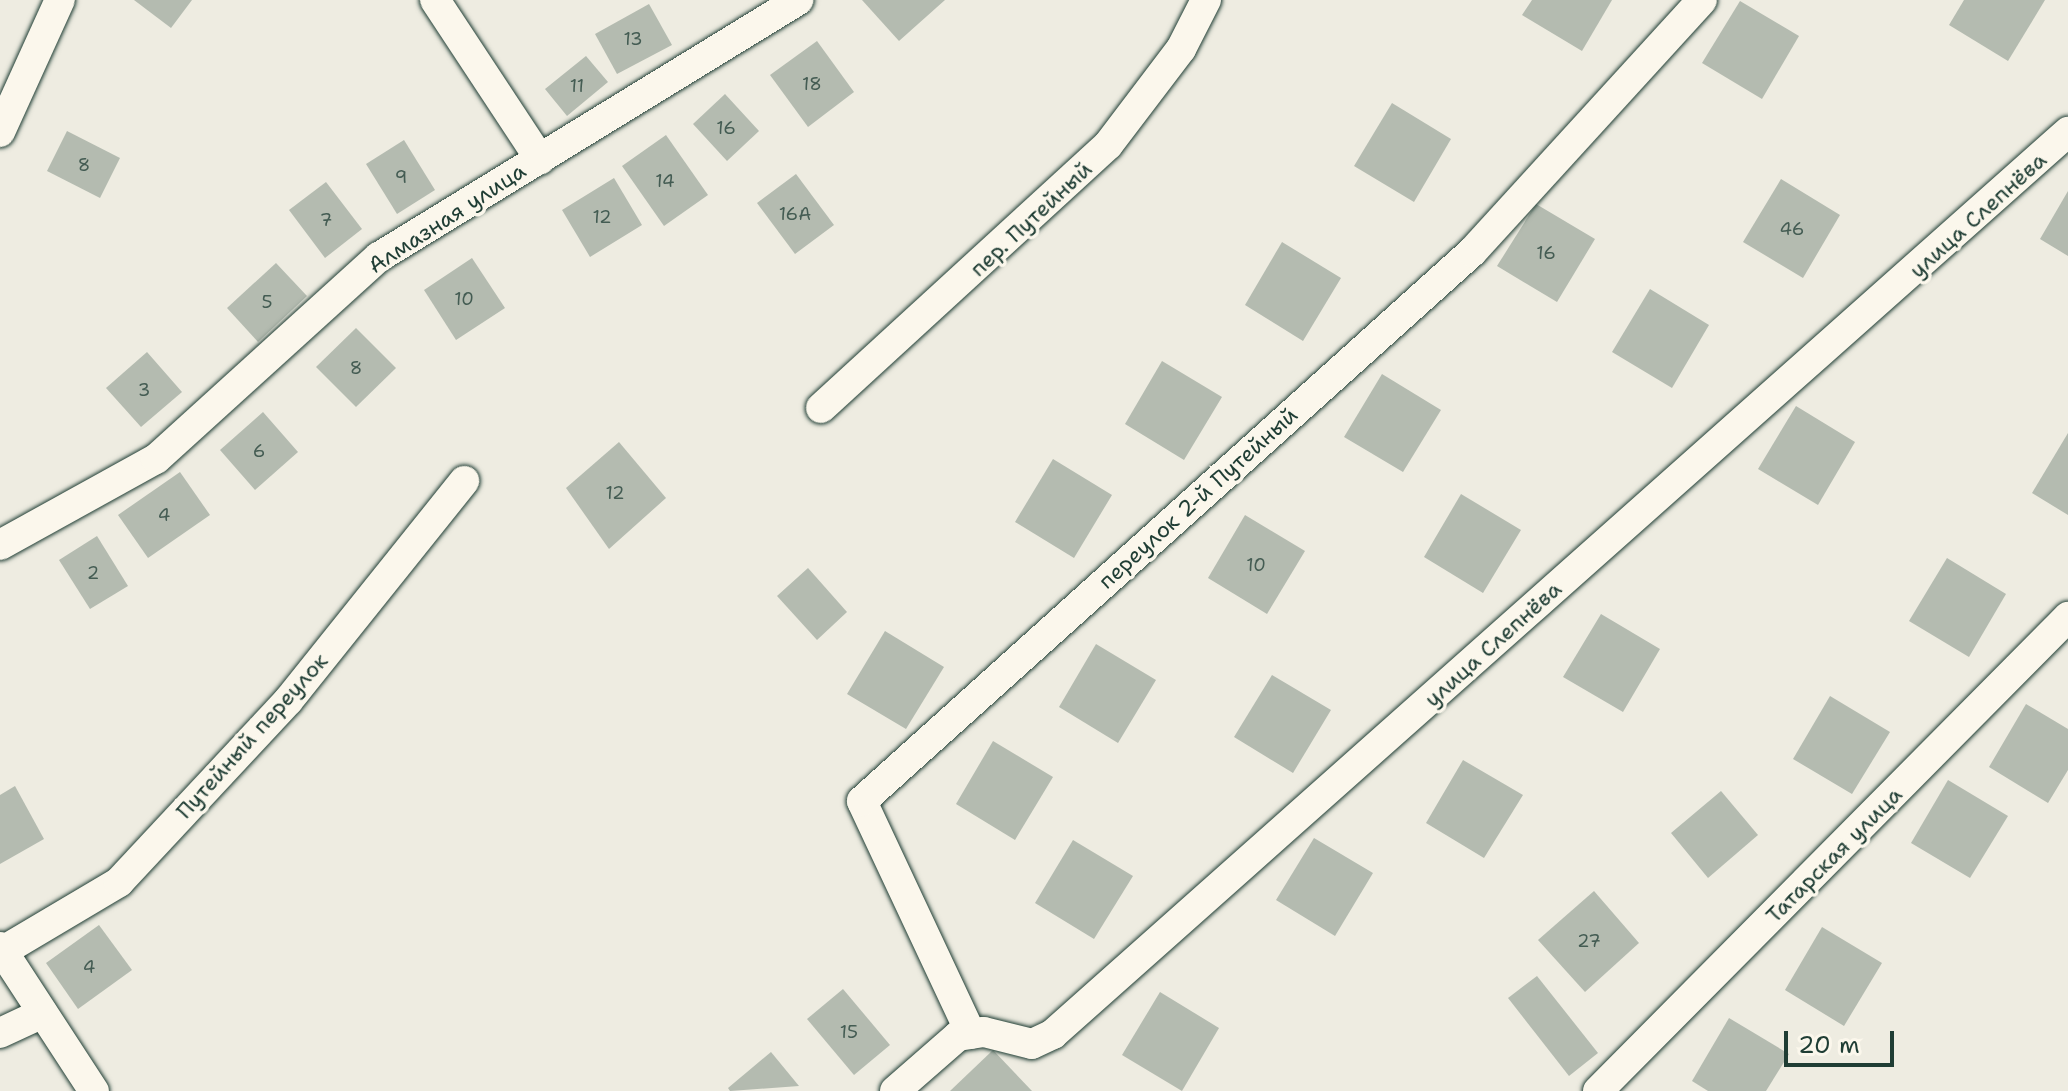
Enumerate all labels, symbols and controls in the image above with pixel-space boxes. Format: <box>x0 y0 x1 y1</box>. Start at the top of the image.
house number: 13 <box>623 28 643 50</box>
house number: 18 <box>802 73 822 95</box>
house number: 11 <box>570 75 584 97</box>
house number: 16 <box>716 117 736 139</box>
street label: улица Слепнёва <box>1904 147 2052 283</box>
house number: 8 <box>78 154 90 176</box>
street label: пер. Путейный <box>965 156 1097 282</box>
street label: Алмазная улица <box>363 157 531 279</box>
house number: 9 <box>395 166 407 188</box>
house number: 14 <box>655 170 675 192</box>
house number: 16А <box>779 203 811 225</box>
house number: 12 <box>592 206 612 228</box>
house number: 7 <box>320 209 332 231</box>
house number: 46 <box>1780 218 1804 240</box>
house number: 16 <box>1536 242 1556 264</box>
house number: 10 <box>454 288 474 310</box>
house number: 5 <box>261 291 273 313</box>
house number: 8 <box>350 357 362 379</box>
house number: 3 <box>138 379 150 401</box>
street label: переулок 2-й Путейный <box>1093 402 1303 594</box>
house number: 6 <box>253 440 265 462</box>
house number: 12 <box>605 482 625 504</box>
house number: 4 <box>158 504 170 526</box>
house number: 10 <box>1246 554 1266 576</box>
house number: 2 <box>87 562 99 584</box>
street label: улица Слепнёва <box>1419 576 1567 712</box>
street label: Путейный переулок <box>171 648 333 824</box>
street label: Татарская улица <box>1760 781 1908 929</box>
house number: 27 <box>1577 930 1601 952</box>
house number: 4 <box>83 956 95 978</box>
scale bar <box>1788 1015 1898 1065</box>
house number: 15 <box>840 1021 858 1043</box>
text: 20 m <box>1798 1029 1860 1061</box>

